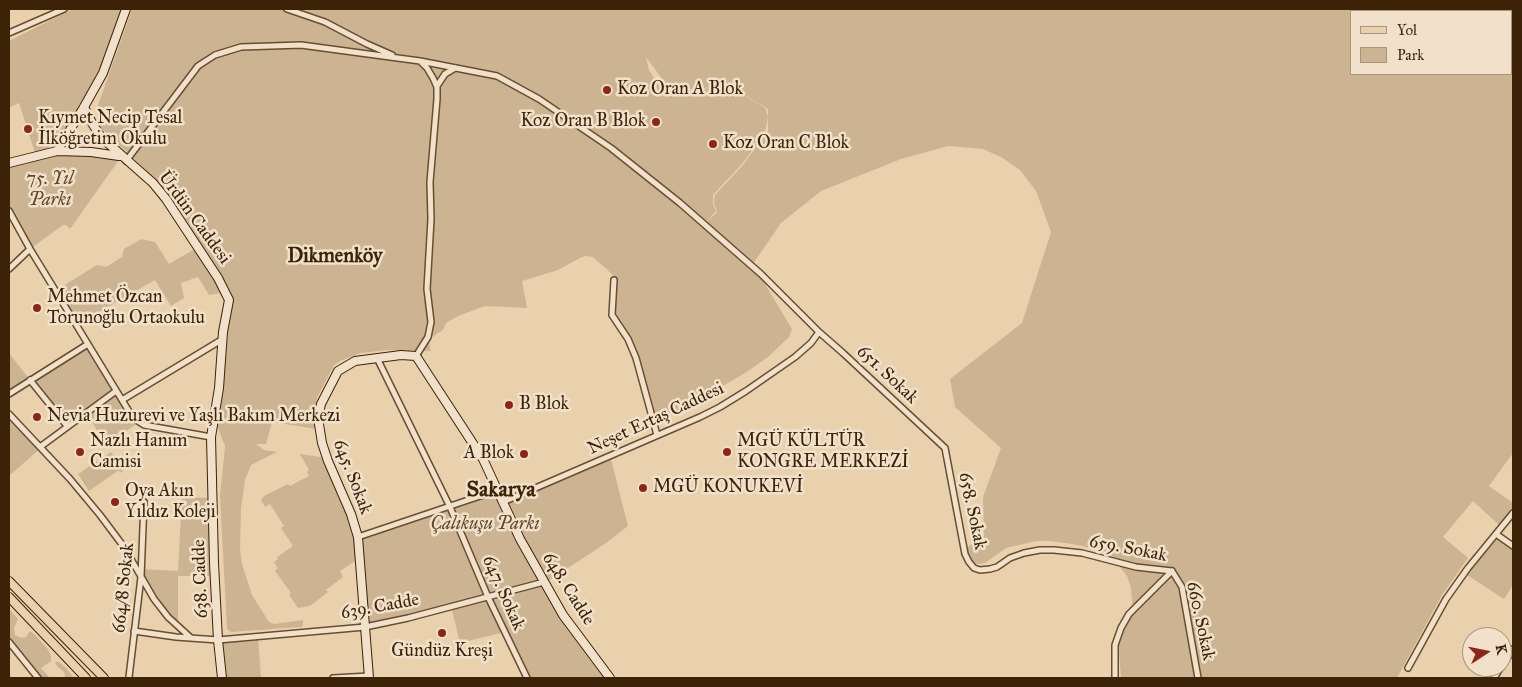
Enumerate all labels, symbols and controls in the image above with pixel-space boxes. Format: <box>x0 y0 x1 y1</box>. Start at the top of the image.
legend <box>1350 10 1512 75</box>
text: Yol <box>1397 21 1417 39</box>
text: Park <box>1397 46 1424 64</box>
place label: Koz Oran A Blok <box>617 79 743 101</box>
marker: Koz Oran A Blok <box>601 84 613 96</box>
place label: Kıymet Necip Tesal İlköğretim Okulu <box>38 108 182 150</box>
place label: Koz Oran B Blok <box>520 111 646 133</box>
marker: Koz Oran B Blok <box>650 116 662 128</box>
marker: Kıymet Necip Tesal İlköğretim Okulu <box>22 123 34 135</box>
place label: Koz Oran C Blok <box>723 133 849 155</box>
marker: Koz Oran C Blok <box>707 138 719 150</box>
street label: Ürdün Caddesi <box>153 167 235 269</box>
park label: 75. Yıl Parkı <box>27 169 73 212</box>
district label: Dikmenköy <box>288 245 382 269</box>
place label: Mehmet Özcan Torunoğlu Ortaokulu <box>47 287 205 330</box>
marker: Mehmet Özcan Torunoğlu Ortaokulu <box>31 302 43 314</box>
street label: 651. Sokak <box>852 341 922 409</box>
street label: Neşet Ertaş Caddesi <box>584 378 728 460</box>
place label: B Blok <box>519 394 569 416</box>
marker: B Blok <box>503 399 515 411</box>
place label: Nevia Huzurevi ve Yaşlı Bakım Merkezi <box>47 406 340 428</box>
marker: Nevia Huzurevi ve Yaşlı Bakım Merkezi <box>31 411 43 423</box>
place label: Nazlı Hanım Camisi <box>90 431 187 474</box>
place label: MGÜ KÜLTÜR KONGRE MERKEZİ <box>737 431 909 474</box>
street label: 645. Sokak <box>328 436 376 518</box>
place label: A Blok <box>464 443 514 465</box>
marker: Nazlı Hanım Camisi <box>74 446 86 458</box>
marker: MGÜ KÜLTÜR KONGRE MERKEZİ <box>721 446 733 458</box>
marker: A Blok <box>518 448 530 460</box>
street label: 658. Sokak <box>953 470 991 552</box>
place label: MGÜ KONUKEVİ <box>653 477 803 499</box>
district label: Sakarya <box>466 478 536 504</box>
place label: Oya Akın Yıldız Koleji <box>125 481 216 524</box>
marker: MGÜ KONUKEVİ <box>637 482 649 494</box>
marker: Oya Akın Yıldız Koleji <box>109 496 121 508</box>
park label: Çalıkuşu Parkı <box>430 514 540 536</box>
street label: 659. Sokak <box>1087 531 1169 567</box>
street label: 638. Cadde <box>189 539 213 619</box>
street label: 664/8 Sokak <box>109 542 139 634</box>
street label: 648. Cadde <box>537 549 599 629</box>
street label: 647. Sokak <box>477 552 529 634</box>
street label: 660. Sokak <box>1181 579 1219 663</box>
street label: 639. Cadde <box>339 589 421 625</box>
marker: Gündüz Kreşi <box>436 627 448 639</box>
north arrow <box>1462 627 1512 677</box>
place label: Gündüz Kreşi <box>391 641 493 663</box>
text: K <box>1492 643 1511 656</box>

